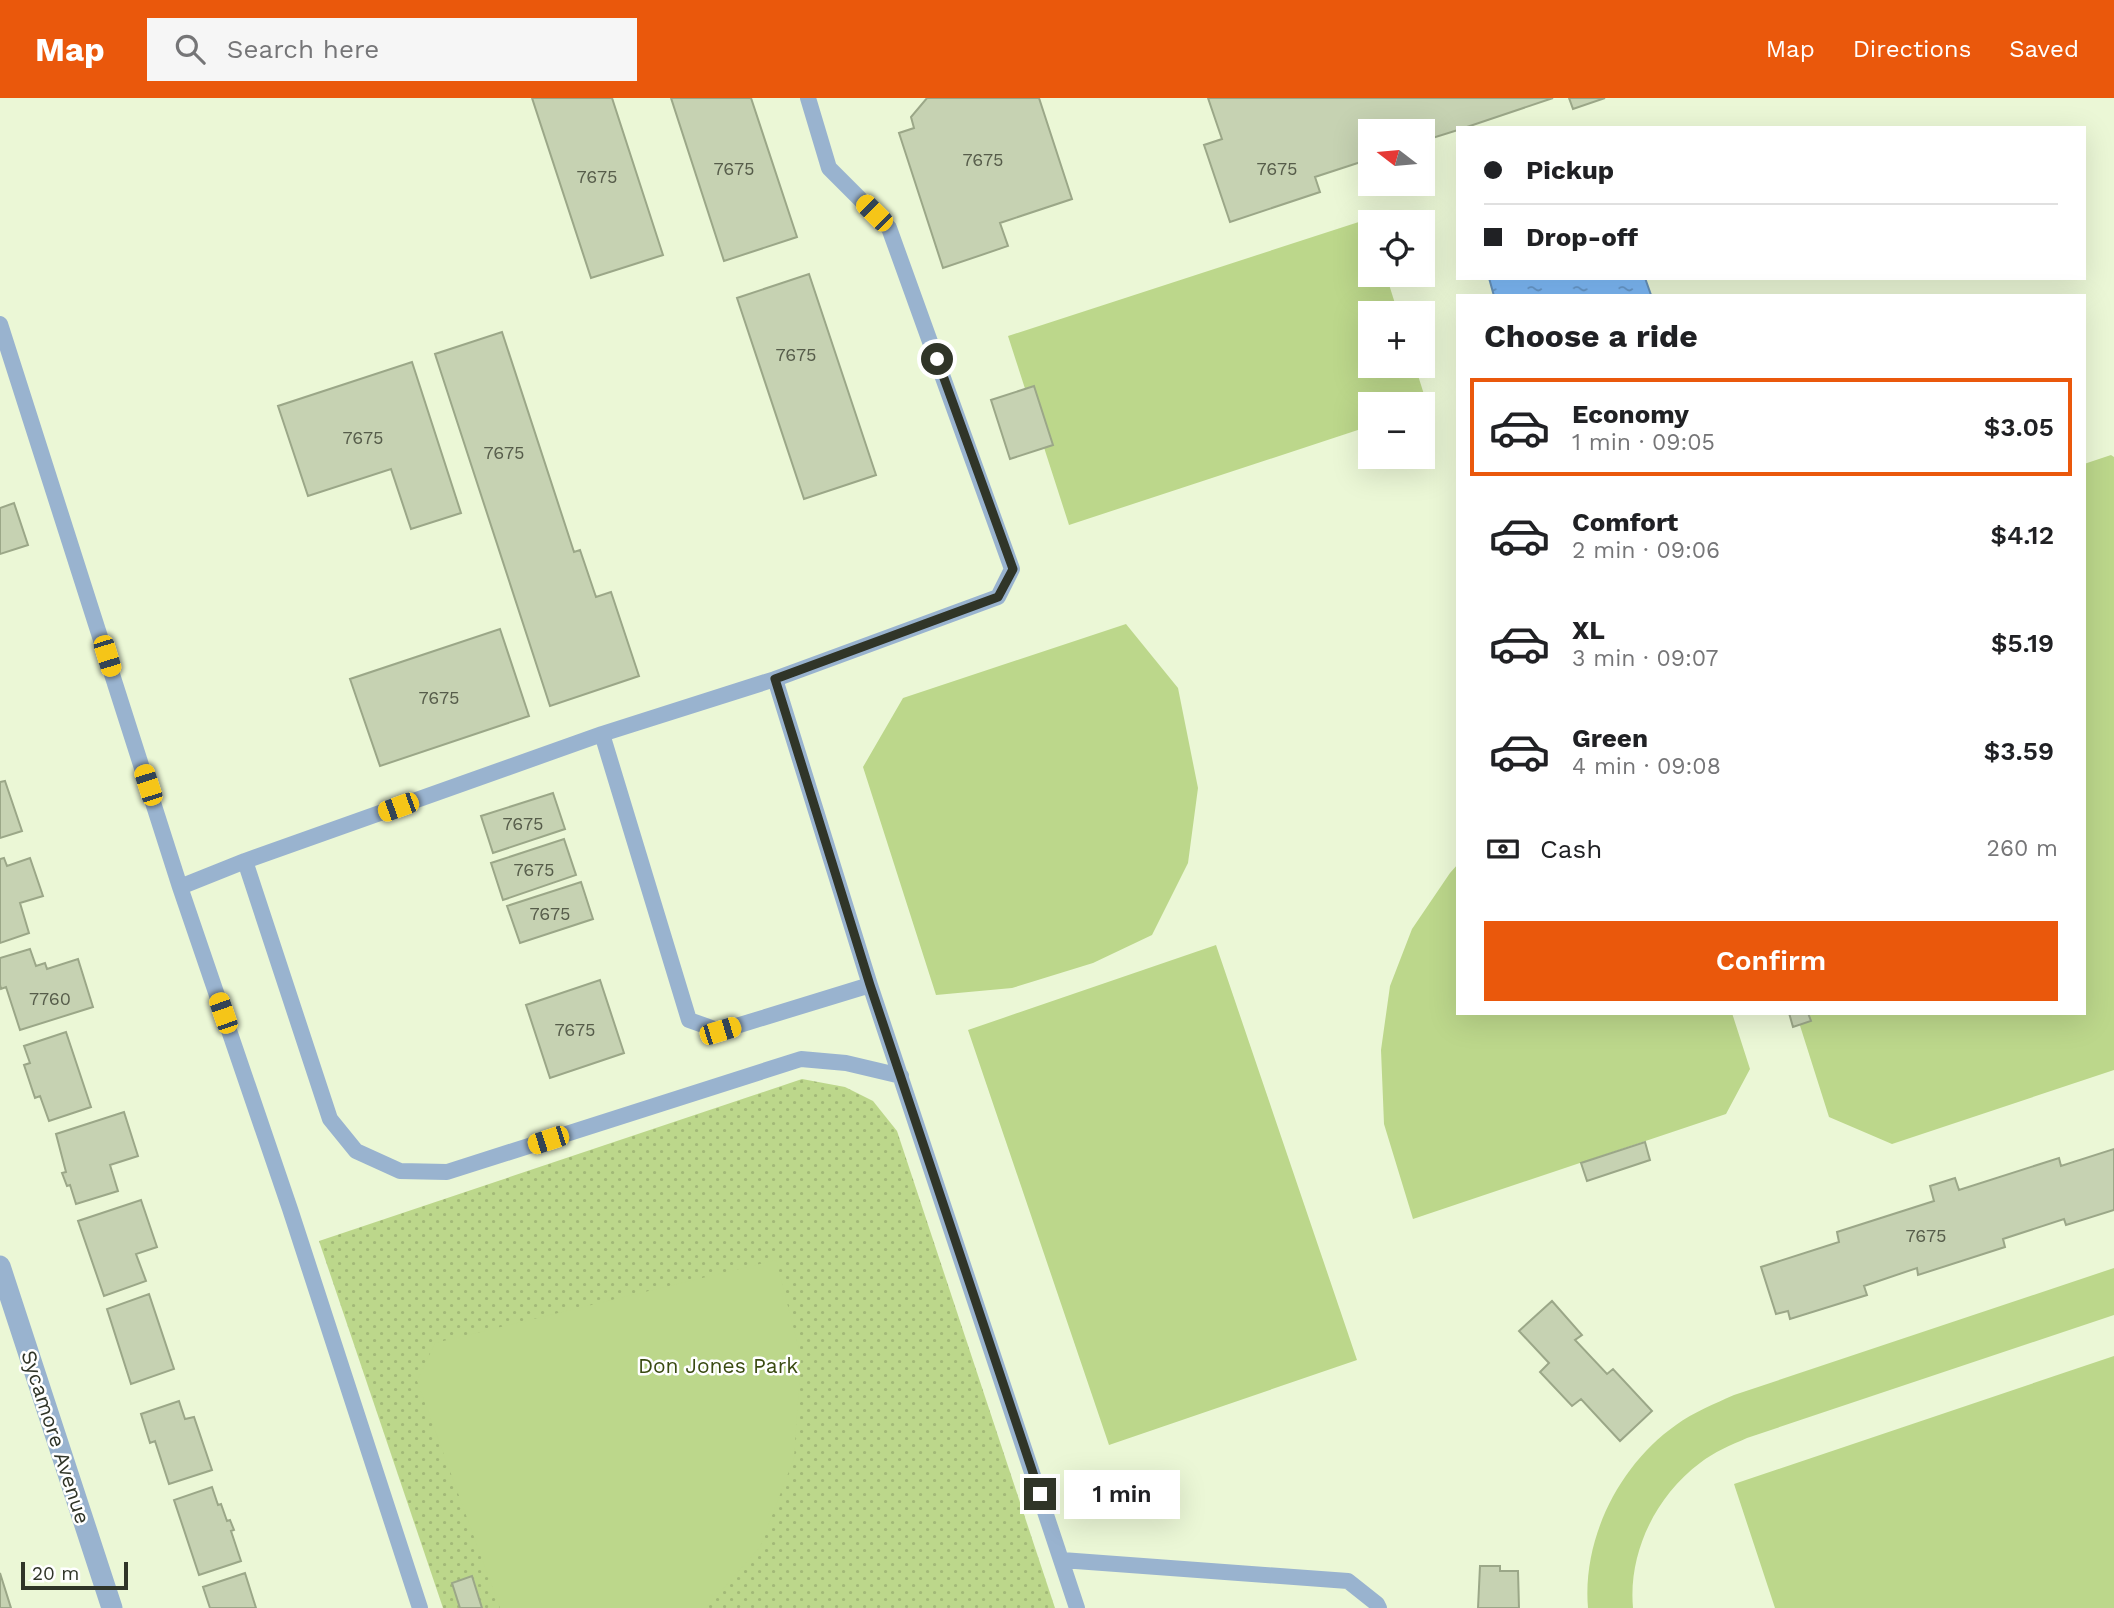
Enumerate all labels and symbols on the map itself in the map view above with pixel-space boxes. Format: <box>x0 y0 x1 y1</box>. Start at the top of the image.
north arrow <box>1358 119 1435 196</box>
house number: 7675 <box>962 149 1004 170</box>
house number: 7675 <box>713 158 755 179</box>
house number: 7675 <box>1256 158 1298 179</box>
house number: 7675 <box>576 166 618 187</box>
car <box>852 191 897 235</box>
route start <box>921 343 953 375</box>
house number: 7675 <box>775 344 817 365</box>
house number: 7675 <box>342 427 384 448</box>
house number: 7675 <box>483 442 525 463</box>
car <box>91 633 124 679</box>
house number: 7675 <box>418 687 460 708</box>
car <box>132 762 165 808</box>
car <box>375 790 422 824</box>
house number: 7675 <box>502 813 544 834</box>
house number: 7675 <box>513 859 555 880</box>
house number: 7675 <box>529 903 571 924</box>
house number: 7760 <box>29 988 71 1009</box>
car <box>207 990 240 1036</box>
car <box>697 1015 744 1047</box>
house number: 7675 <box>554 1019 596 1040</box>
car <box>525 1124 572 1156</box>
house number: 7675 <box>1905 1225 1947 1246</box>
street label: Sycamore Avenue <box>16 1347 96 1527</box>
park label: Don Jones Park <box>638 1353 798 1378</box>
callout: 1 min <box>1064 1470 1180 1518</box>
route end <box>1024 1478 1056 1510</box>
scale bar <box>21 1559 128 1591</box>

